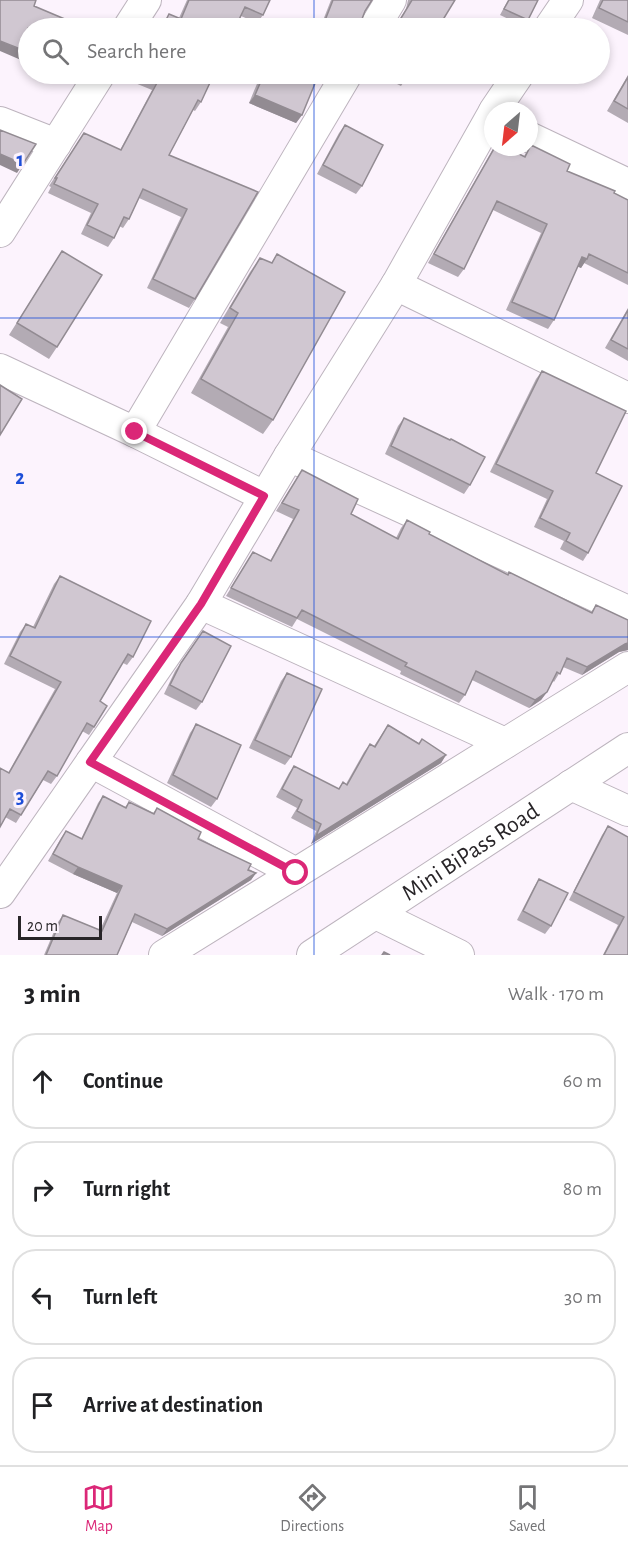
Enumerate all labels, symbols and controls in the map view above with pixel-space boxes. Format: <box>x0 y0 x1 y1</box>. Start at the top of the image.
search box <box>18 18 610 84</box>
icon: search <box>39 35 72 68</box>
text: Search here <box>87 40 186 62</box>
north arrow <box>484 102 538 156</box>
text: 1 <box>16 150 24 170</box>
route end <box>121 418 147 444</box>
text: 2 <box>15 468 25 488</box>
text: 3 <box>16 787 24 807</box>
street label: Mini BiPass Road <box>398 799 543 906</box>
route start <box>282 859 308 885</box>
scale bar <box>18 913 102 941</box>
text: 20 m <box>27 918 58 934</box>
text: 3 min <box>24 981 81 1007</box>
text: Walk · 170 m <box>508 984 604 1004</box>
icon: ahead <box>26 1065 59 1098</box>
text: Continue <box>83 1070 163 1092</box>
text: 60 m <box>563 1071 602 1091</box>
icon: right <box>26 1173 59 1206</box>
text: Turn right <box>83 1178 170 1200</box>
text: 80 m <box>563 1179 602 1199</box>
icon: left <box>26 1281 59 1314</box>
text: Turn left <box>83 1286 157 1308</box>
text: 30 m <box>564 1287 602 1307</box>
icon: arrive <box>26 1389 59 1422</box>
text: Arrive at destination <box>83 1394 263 1416</box>
tab: Map <box>82 1481 115 1536</box>
tab: Directions <box>280 1481 344 1536</box>
tab: Saved <box>509 1481 546 1536</box>

